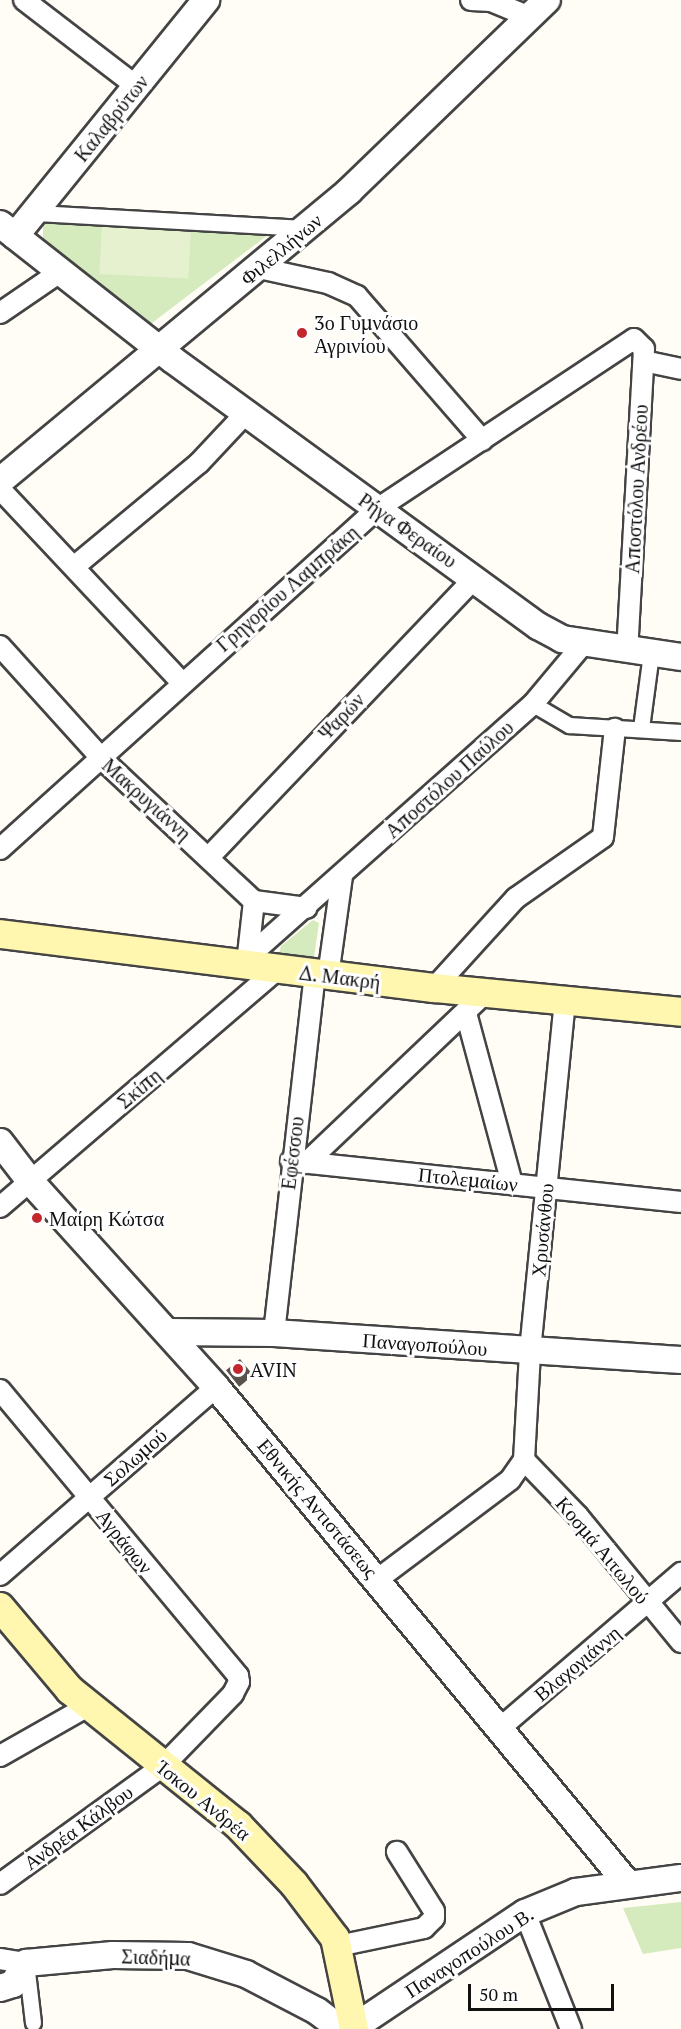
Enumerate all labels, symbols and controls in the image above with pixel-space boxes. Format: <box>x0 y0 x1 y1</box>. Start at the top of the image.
street label: Καλαβρύτων <box>69 70 153 166</box>
street label: Φιλελλήνων <box>235 208 327 290</box>
place label: 3ο Γυμνάσιο Αγρινίου <box>314 310 418 357</box>
marker: 3ο Γυμνάσιο Αγρινίου <box>295 326 309 340</box>
street label: Αποστόλου Ανδρέου <box>620 404 652 574</box>
street label: Ρήγα Φεραίου <box>354 487 462 573</box>
street label: Γρηγορίου Λαμπράκη <box>211 520 363 656</box>
street label: Ψαρών <box>313 687 369 745</box>
street label: Αποστόλου Παύλου <box>380 715 518 843</box>
street label: Μακρυγιάννη <box>98 753 196 845</box>
street label: Δ. Μακρή <box>298 960 382 994</box>
street label: Σκίπη <box>112 1063 166 1113</box>
street label: Εφέσσου <box>276 1115 308 1191</box>
street label: Πτολεμαίων <box>417 1162 519 1196</box>
street label: Χρυσάνθου <box>526 1182 558 1278</box>
place label: Μαίρη Κώτσα <box>49 1206 164 1230</box>
marker: Μαίρη Κώτσα <box>30 1211 44 1225</box>
street label: Παναγοπούλου <box>362 1328 488 1360</box>
place label: AVIN <box>250 1357 297 1381</box>
marker: AVIN <box>231 1362 245 1376</box>
street label: Σολωμού <box>98 1423 172 1491</box>
street label: Εθνικής Αντιστάσεως <box>253 1433 383 1583</box>
street label: Κοσμά Αιτωλού <box>551 1491 655 1609</box>
street label: Αγράφων <box>92 1504 158 1578</box>
street label: Βλαχογιάννη <box>529 1620 625 1706</box>
street label: Ίσκου Ανδρέα <box>152 1755 256 1845</box>
street label: Ανδρέα Κάλβου <box>19 1779 137 1875</box>
street label: Παναγοπούλου Β. <box>400 1901 538 2003</box>
street label: Σιαδήμα <box>121 1944 191 1970</box>
scale bar <box>471 1972 616 2010</box>
text: 50 m <box>479 1982 518 2006</box>

